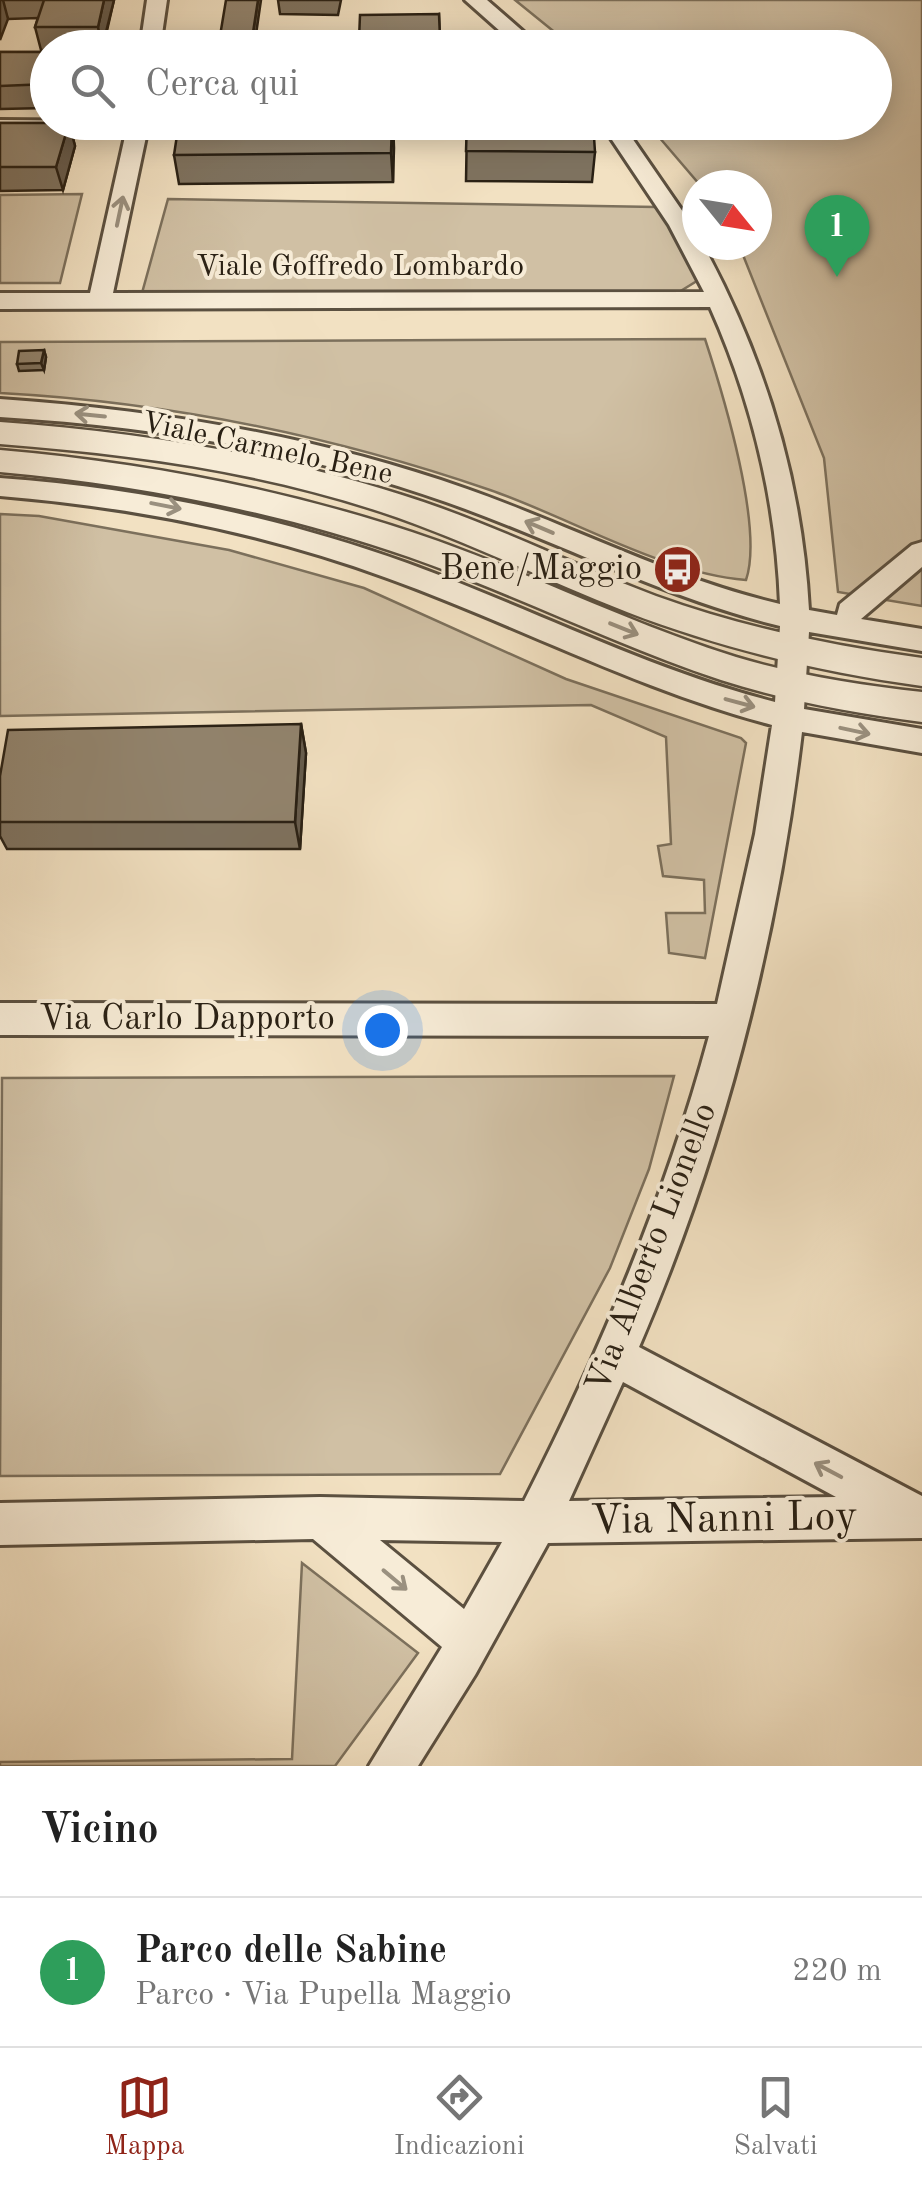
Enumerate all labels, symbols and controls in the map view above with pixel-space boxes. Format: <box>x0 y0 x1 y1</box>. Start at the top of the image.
search box <box>30 30 892 140</box>
icon: search <box>65 58 120 113</box>
text: Cerca qui <box>145 66 299 104</box>
north arrow <box>682 170 772 260</box>
pin: 1 <box>804 194 870 277</box>
one-way arrow <box>111 196 130 228</box>
street label: Viale Goffredo Lombardo <box>196 252 524 282</box>
one-way arrow <box>74 405 106 424</box>
street label: Viale Carmelo Bene <box>139 408 395 490</box>
one-way arrow <box>149 497 182 516</box>
one-way arrow <box>524 516 555 534</box>
bus stop icon: Bene/Maggio <box>651 543 703 595</box>
place label: Bene/Maggio <box>440 552 642 587</box>
one-way arrow <box>608 622 638 640</box>
one-way arrow <box>723 694 755 713</box>
one-way arrow <box>838 723 870 741</box>
street label: Via Carlo Dapporto <box>39 1002 335 1037</box>
your location <box>357 1005 408 1056</box>
street label: Via Alberto Lionello <box>581 1098 723 1398</box>
one-way arrow <box>814 1460 844 1480</box>
street label: Via Nanni Loy <box>590 1497 858 1543</box>
one-way arrow <box>381 1568 407 1590</box>
text: Vicino <box>40 1810 159 1852</box>
text: Parco delle Sabine <box>135 1933 447 1971</box>
text: 1 <box>63 1956 82 1988</box>
text: 220 m <box>792 1956 882 1988</box>
text: Parco · Via Pupella Maggio <box>135 1980 512 2012</box>
tab: Mappa <box>105 2070 185 2165</box>
tab: Indicazioni <box>394 2070 525 2165</box>
tab: Salvati <box>734 2070 817 2165</box>

